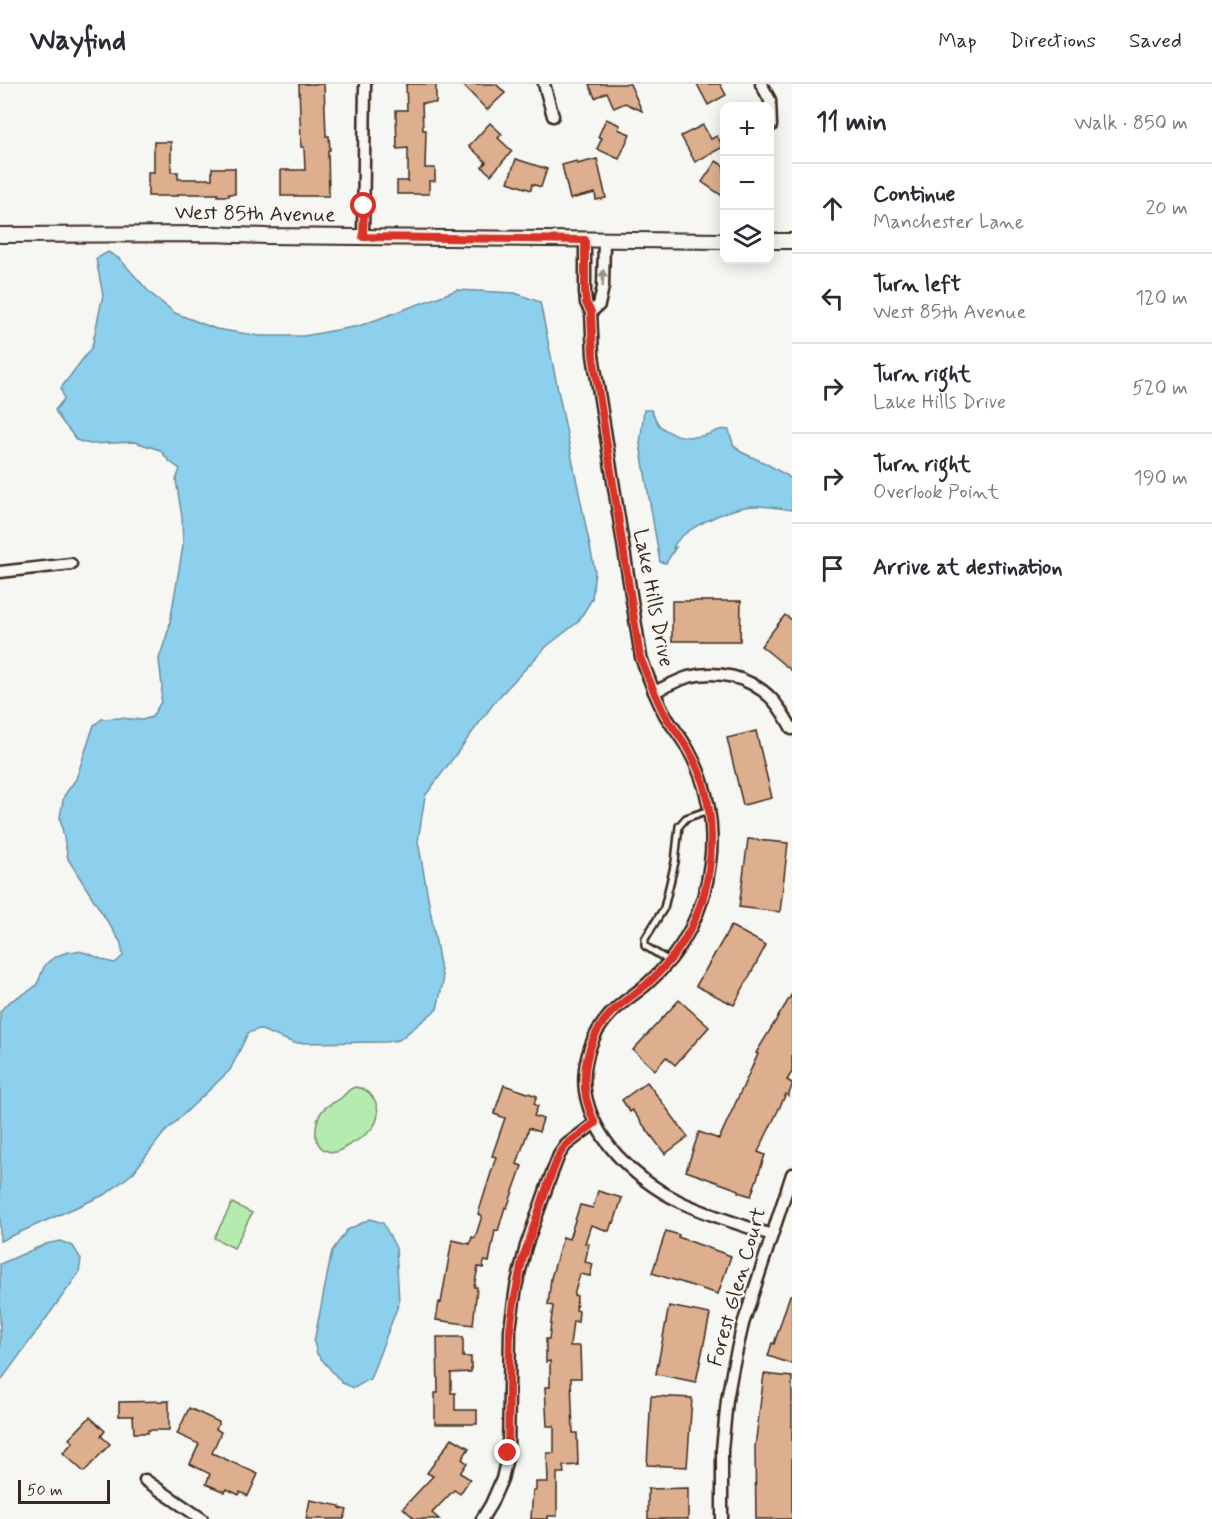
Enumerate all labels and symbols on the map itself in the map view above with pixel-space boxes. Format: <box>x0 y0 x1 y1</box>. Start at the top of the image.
route start <box>350 192 376 218</box>
street label: West 85th Avenue <box>174 199 336 229</box>
one-way arrow <box>598 268 608 287</box>
street label: Lake Hills Drive <box>626 527 680 669</box>
street label: Forest Glen Court <box>701 1204 773 1370</box>
route end <box>494 1439 520 1465</box>
scale bar <box>18 1477 110 1504</box>

